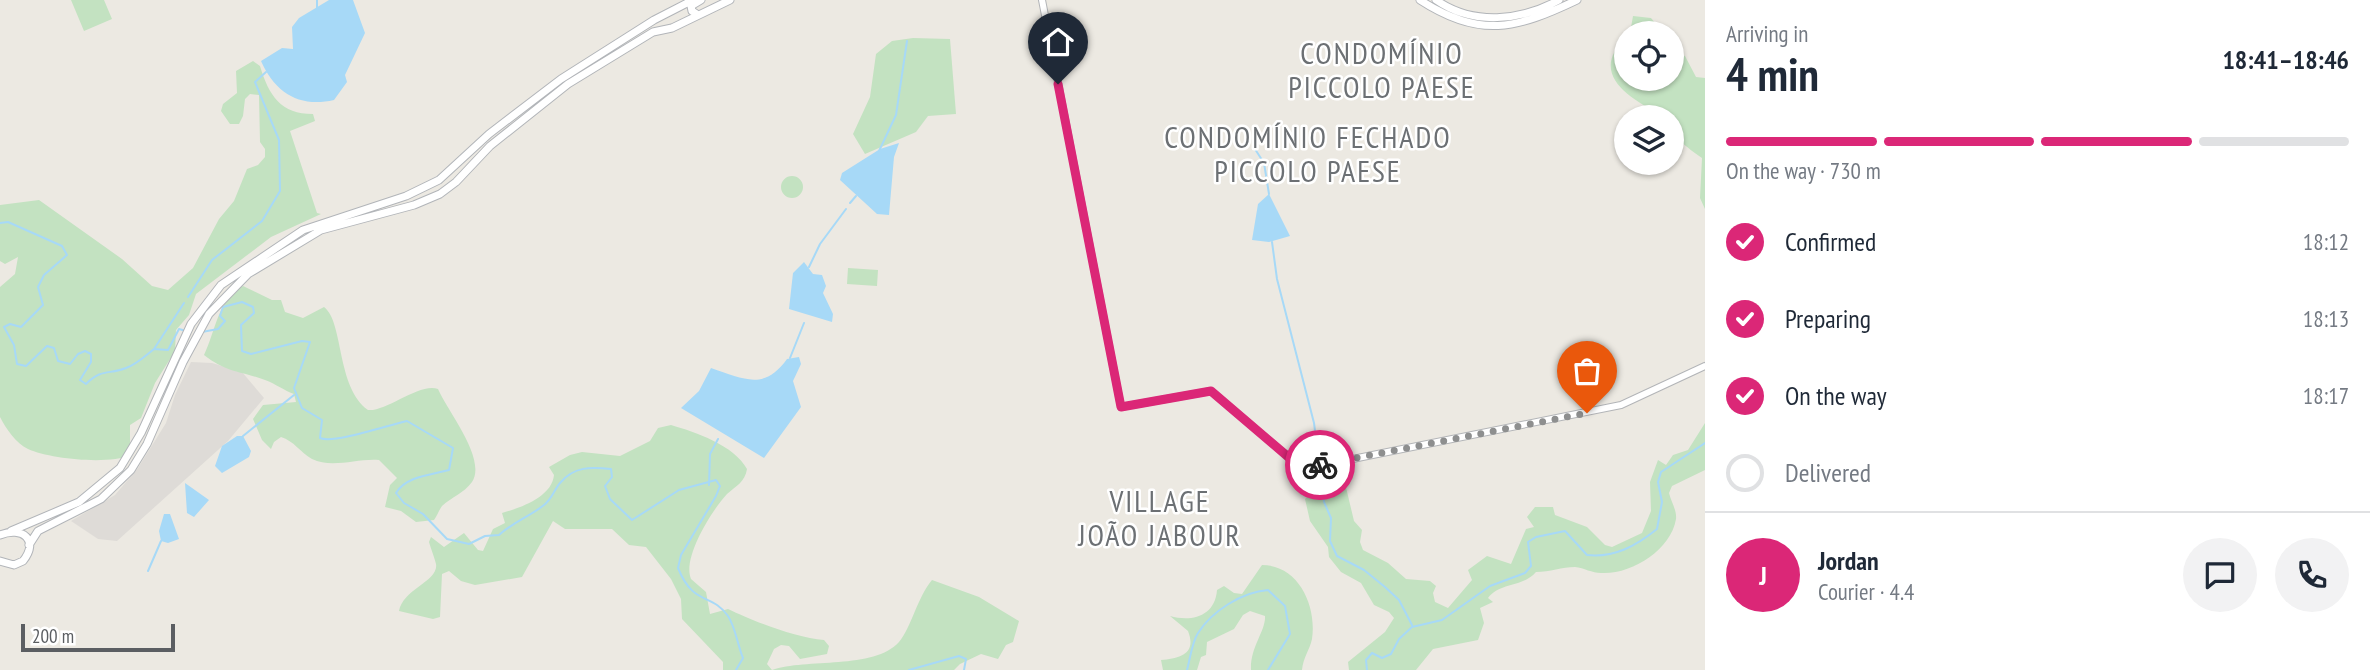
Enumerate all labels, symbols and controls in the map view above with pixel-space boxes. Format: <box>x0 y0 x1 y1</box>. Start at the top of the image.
pin <box>1028 12.0 1088 84</box>
text: Arriving in <box>1726 19 1808 48</box>
map controls <box>1614 21 1684 175</box>
button: locate <box>1614 21 1684 91</box>
icon: home <box>1039 23 1077 61</box>
district label: CONDOMÍNIO PICCOLO PAESE <box>1288 33 1476 106</box>
text: 18:41–18:46 <box>2222 43 2349 76</box>
text: 4 min <box>1726 44 1819 104</box>
button: layers <box>1614 105 1684 175</box>
district label: CONDOMÍNIO FECHADO PICCOLO PAESE <box>1164 117 1452 190</box>
text: On the way · 730 m <box>1726 156 1881 185</box>
icon: check <box>1726 223 1764 261</box>
text: Confirmed <box>1785 225 1876 258</box>
text: 18:12 <box>2303 227 2349 256</box>
icon: check <box>1726 300 1764 338</box>
text: Preparing <box>1785 302 1871 335</box>
text: 18:13 <box>2303 304 2349 333</box>
pin <box>1557 341 1617 413</box>
icon: bag <box>1568 352 1606 390</box>
icon: check <box>1726 377 1764 415</box>
text: On the way <box>1785 379 1887 412</box>
text: 18:17 <box>2303 381 2349 410</box>
courier <box>1285 430 1355 500</box>
icon: bike <box>1301 446 1339 484</box>
text: Delivered <box>1785 456 1871 489</box>
district label: VILLAGE JOÃO JABOUR <box>1077 481 1242 554</box>
button: chat <box>2183 538 2257 612</box>
button: phone <box>2275 538 2349 612</box>
text: Jordan <box>1818 544 1879 577</box>
text: J <box>1759 559 1767 592</box>
text: Courier · 4.4 <box>1818 577 1914 606</box>
scale bar <box>21 621 175 653</box>
text: 200 m <box>32 624 74 648</box>

